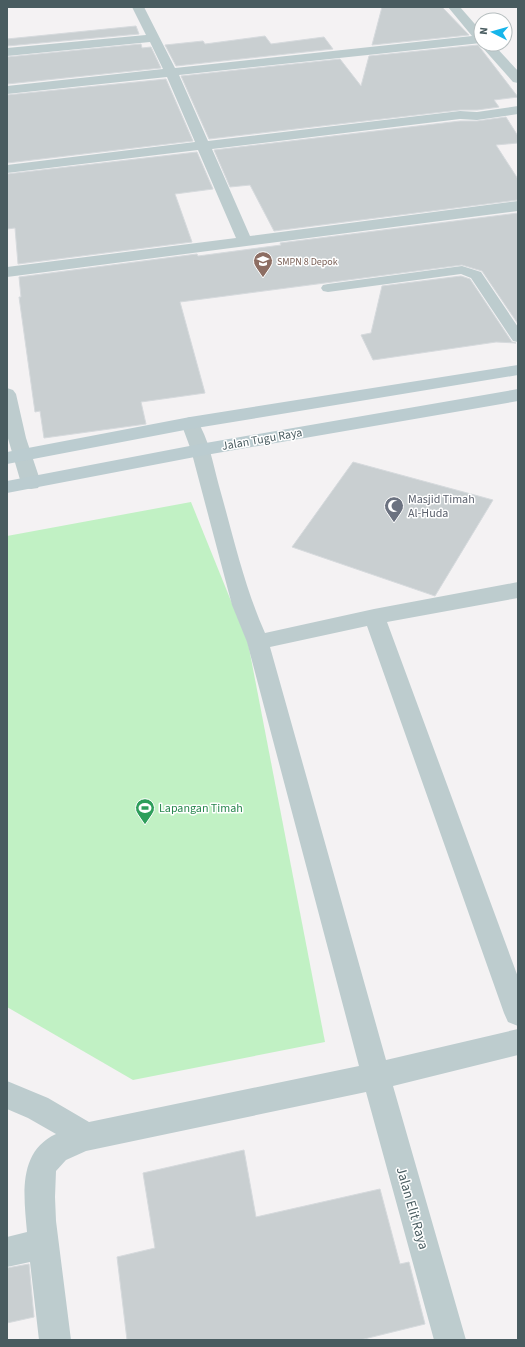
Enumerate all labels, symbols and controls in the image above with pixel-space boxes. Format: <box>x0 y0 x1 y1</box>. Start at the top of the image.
north arrow <box>473 12 513 52</box>
text: N <box>476 27 491 35</box>
school or university icon: SMPN 8 Depok <box>252 250 274 278</box>
place label: SMPN 8 Depok <box>277 255 338 269</box>
street label: Jalan Tugu Raya <box>220 424 304 455</box>
place label: Masjid Timah Al-Huda <box>408 491 475 522</box>
mosque icon: Masjid Timah Al-Huda <box>383 495 405 523</box>
sports icon: Lapangan Timah <box>134 797 156 825</box>
place label: Lapangan Timah <box>159 800 243 817</box>
street label: Jalan Elit Raya <box>391 1165 433 1252</box>

